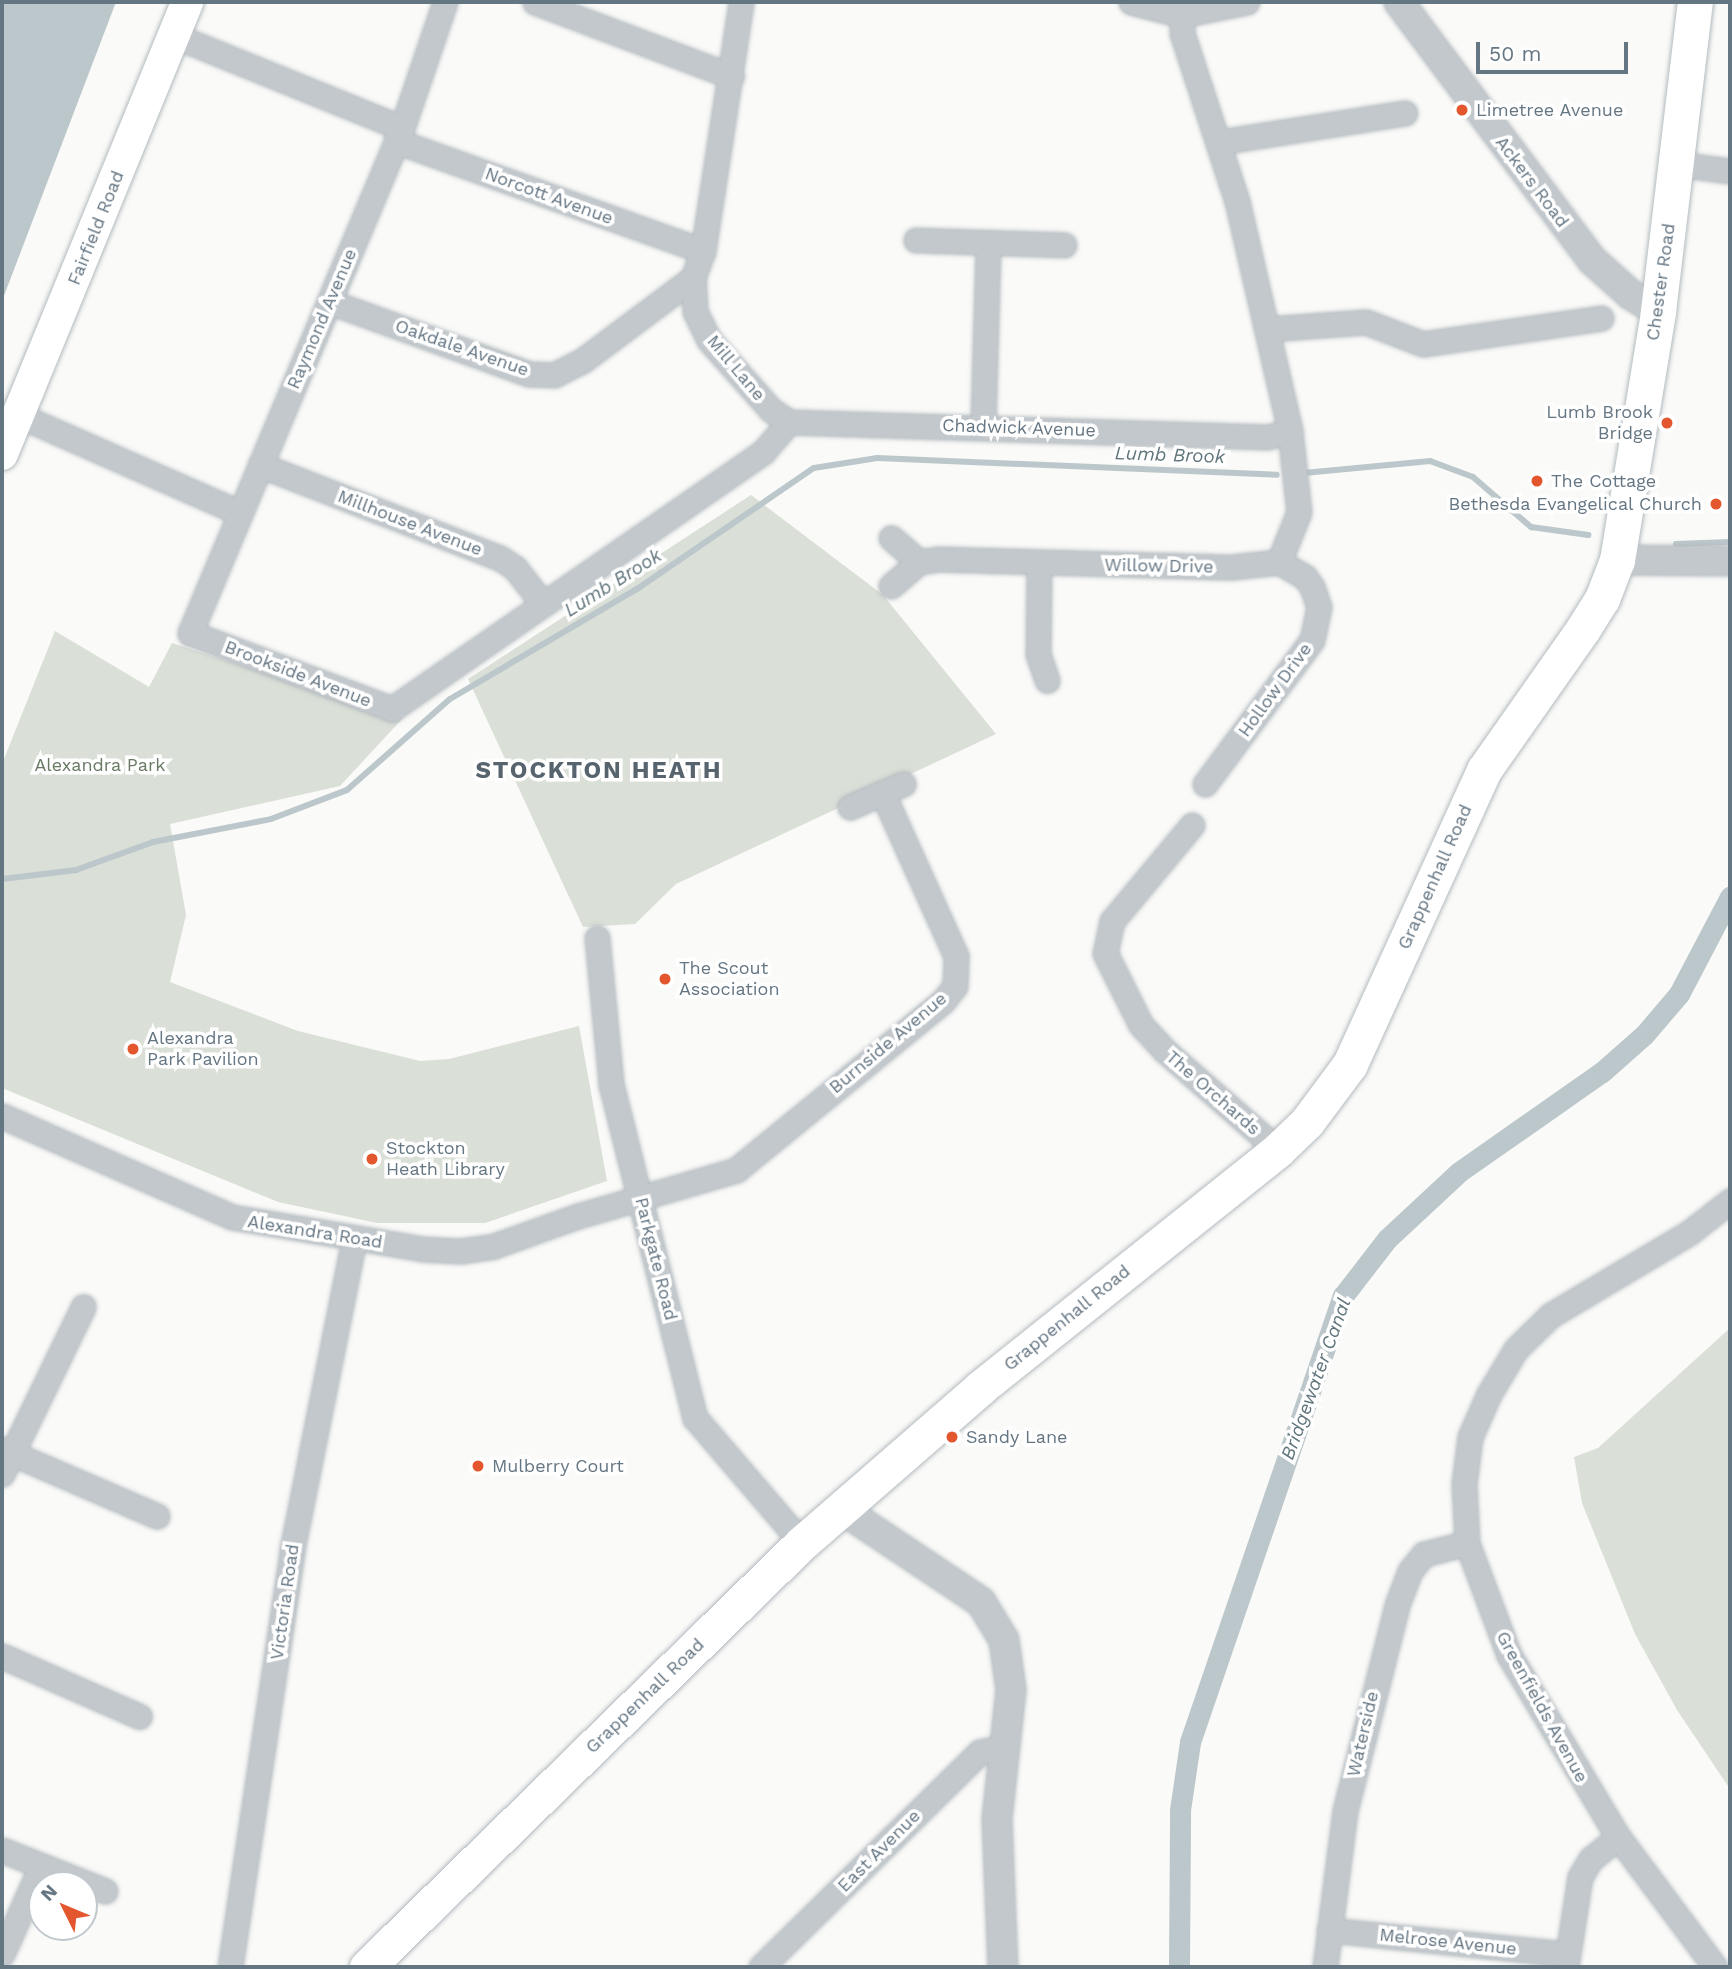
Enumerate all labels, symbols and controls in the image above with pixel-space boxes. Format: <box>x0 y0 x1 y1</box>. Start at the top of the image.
scale bar <box>1480 28 1632 72</box>
text: 50 m <box>1489 41 1541 66</box>
place label: Limetree Avenue <box>1476 99 1624 121</box>
marker: Limetree Avenue <box>1454 102 1470 118</box>
street label: Ackers Road <box>1491 132 1573 232</box>
street label: Norcott Avenue <box>482 163 616 229</box>
street label: Fairfield Road <box>63 168 129 288</box>
street label: Chester Road <box>1642 222 1680 342</box>
street label: Raymond Avenue <box>283 245 361 393</box>
street label: Oakdale Avenue <box>392 315 532 381</box>
street label: Mill Lane <box>702 330 770 406</box>
place label: Lumb Brook Bridge <box>1546 402 1653 444</box>
street label: Chadwick Avenue <box>941 415 1097 441</box>
marker: Lumb Brook Bridge <box>1659 415 1675 431</box>
water label: Lumb Brook <box>1114 442 1226 468</box>
place label: The Cottage <box>1551 470 1656 492</box>
marker: The Cottage <box>1529 473 1545 489</box>
street label: Millhouse Avenue <box>334 485 486 561</box>
place label: Bethesda Evangelical Church <box>1448 493 1702 515</box>
marker: Bethesda Evangelical Church <box>1708 496 1724 512</box>
water label: Lumb Brook <box>560 544 666 622</box>
street label: Willow Drive <box>1104 554 1214 578</box>
street label: Brookside Avenue <box>221 636 375 712</box>
street label: Hollow Drive <box>1234 639 1316 741</box>
park label: Alexandra Park <box>34 754 166 776</box>
district label: STOCKTON HEATH <box>477 757 721 785</box>
street label: Grappenhall Road <box>1393 801 1477 953</box>
place label: The Scout Association <box>679 958 780 1000</box>
marker: The Scout Association <box>657 971 673 987</box>
street label: Burnside Avenue <box>825 987 951 1099</box>
place label: Alexandra Park Pavilion <box>147 1028 259 1070</box>
marker: Alexandra Park Pavilion <box>125 1041 141 1057</box>
street label: The Orchards <box>1161 1046 1265 1140</box>
place label: Stockton Heath Library <box>386 1138 505 1180</box>
marker: Stockton Heath Library <box>364 1151 380 1167</box>
street label: Parkgate Road <box>630 1195 682 1323</box>
street label: Alexandra Road <box>246 1211 384 1253</box>
street label: Grappenhall Road <box>999 1260 1135 1376</box>
water label: Bridgewater Canal <box>1276 1295 1356 1463</box>
place label: Sandy Lane <box>966 1426 1068 1448</box>
marker: Sandy Lane <box>944 1429 960 1445</box>
place label: Mulberry Court <box>492 1455 624 1477</box>
marker: Mulberry Court <box>470 1458 486 1474</box>
street label: Victoria Road <box>266 1542 304 1662</box>
street label: Greenfields Avenue <box>1491 1627 1593 1787</box>
street label: Grappenhall Road <box>581 1634 709 1758</box>
street label: Waterside <box>1343 1689 1383 1779</box>
street label: East Avenue <box>833 1805 925 1897</box>
north arrow <box>28 1871 98 1941</box>
text: N <box>36 1880 62 1906</box>
street label: Melrose Avenue <box>1378 1924 1518 1960</box>

